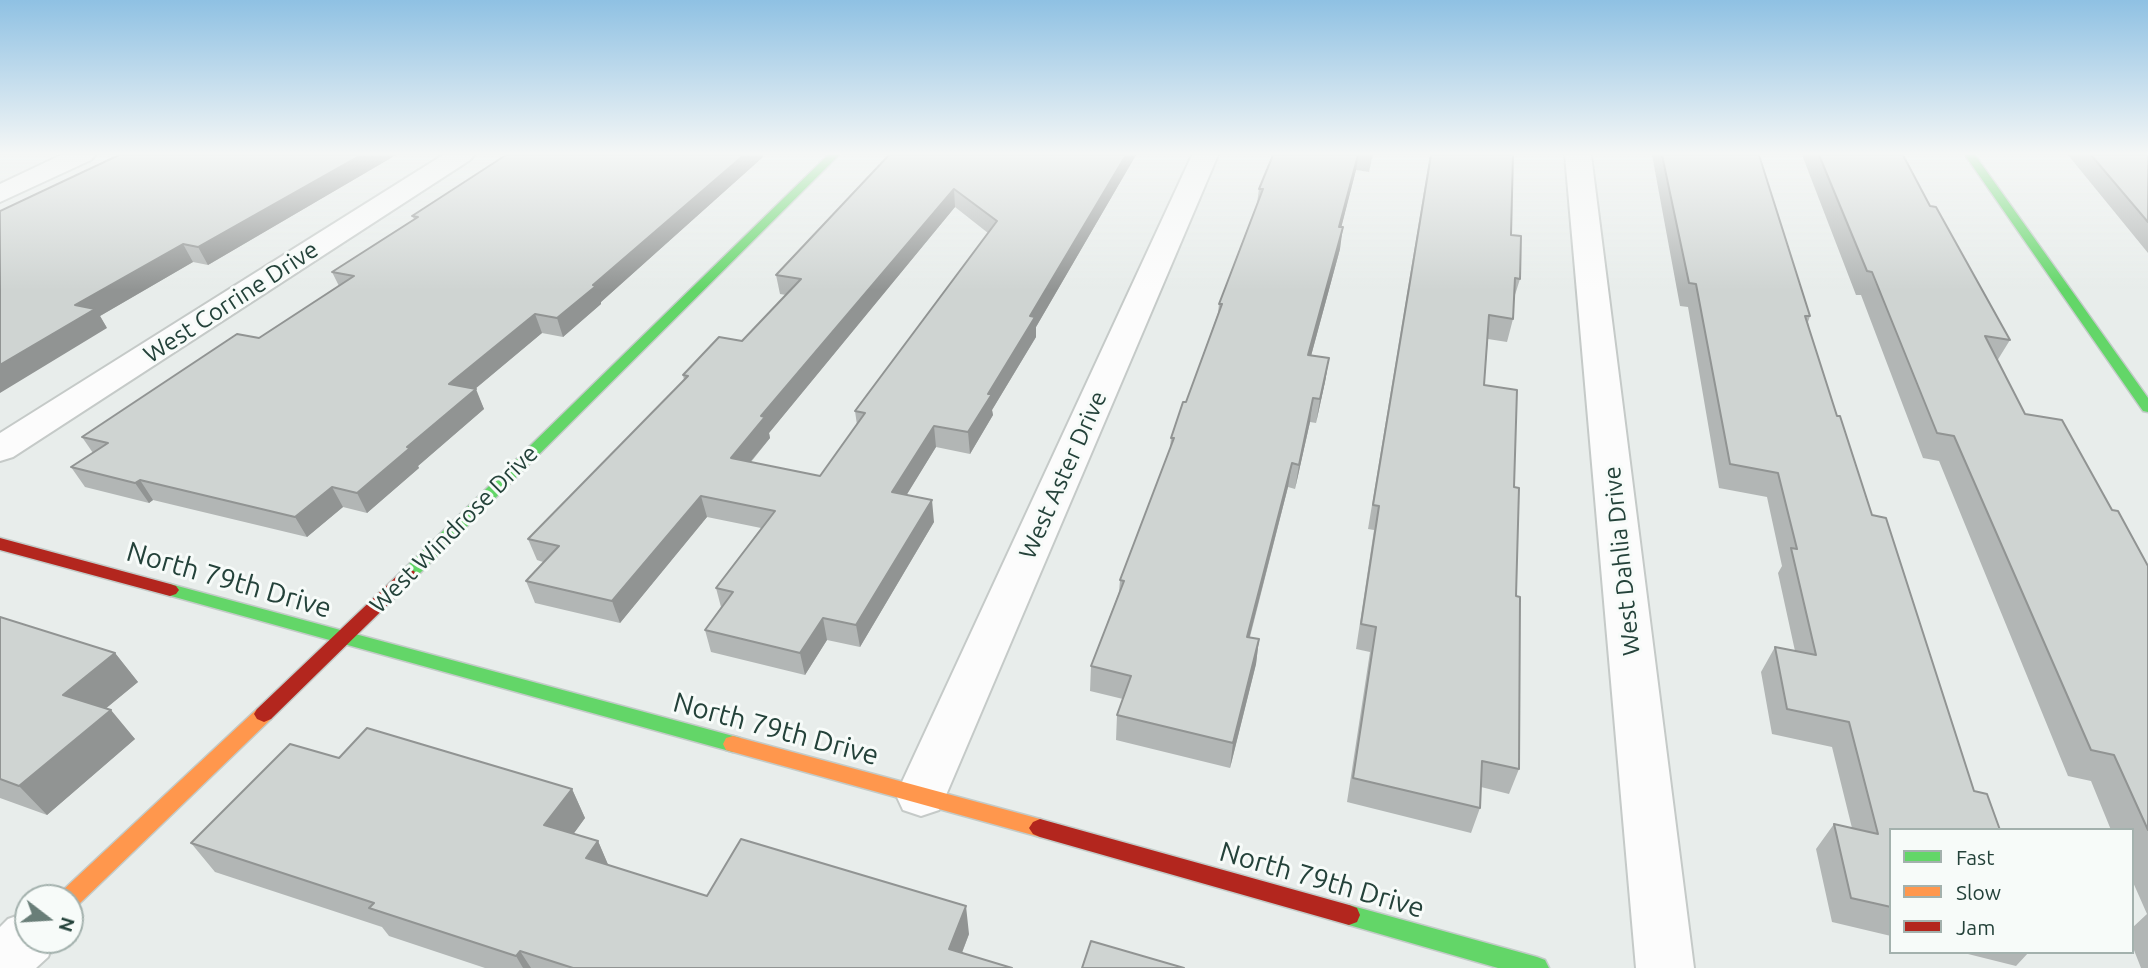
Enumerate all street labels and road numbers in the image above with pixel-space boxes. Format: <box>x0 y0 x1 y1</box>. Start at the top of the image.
street label: West Corrine Drive <box>138 235 324 369</box>
street label: West Aster Drive <box>1013 387 1113 563</box>
street label: West Windrose Drive <box>364 439 544 619</box>
street label: West Dahlia Drive <box>1598 465 1646 657</box>
street label: North 79th Drive <box>123 535 335 625</box>
street label: North 79th Drive <box>669 685 883 773</box>
street label: North 79th Drive <box>1216 835 1428 925</box>

